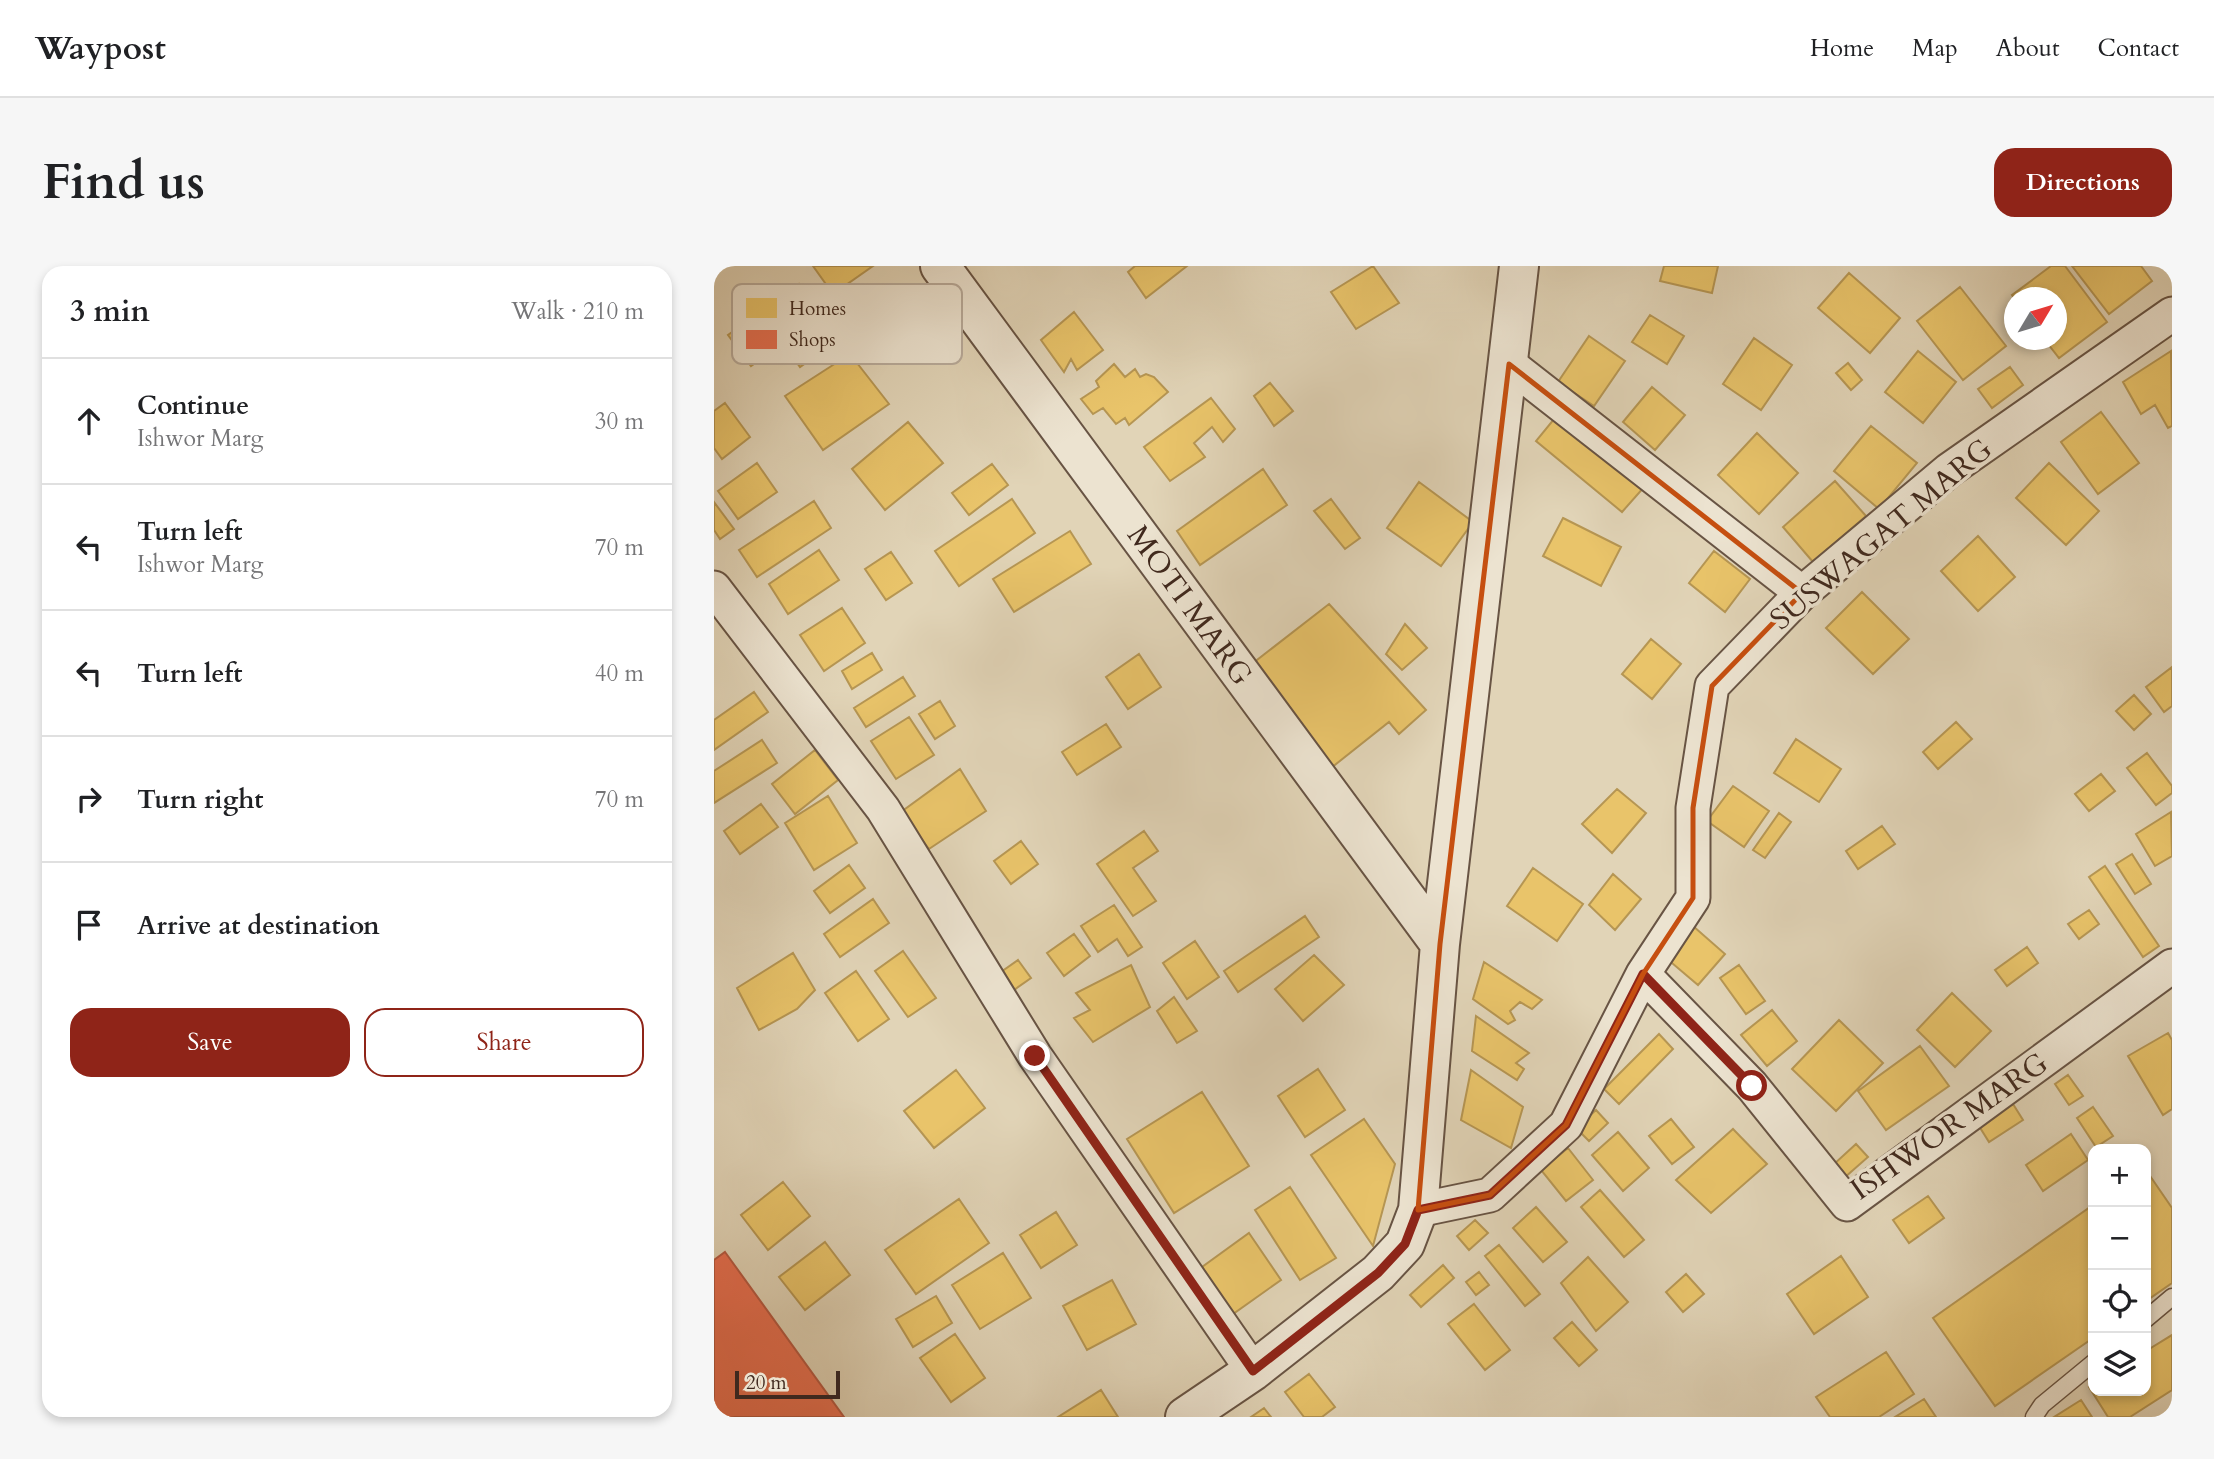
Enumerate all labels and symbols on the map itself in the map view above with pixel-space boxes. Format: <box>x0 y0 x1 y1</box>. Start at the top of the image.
legend <box>732 284 962 364</box>
north arrow <box>2004 287 2067 350</box>
text: Homes <box>789 296 846 322</box>
text: Shops <box>789 327 836 353</box>
street label: SUSWAGAT MARG <box>1762 429 2001 640</box>
street label: MOTI MARG <box>1118 517 1262 694</box>
route end <box>1019 1040 1050 1071</box>
street label: ISHWOR MARG <box>1842 1043 2056 1210</box>
route start <box>1736 1070 1767 1101</box>
scale bar <box>735 1368 840 1400</box>

